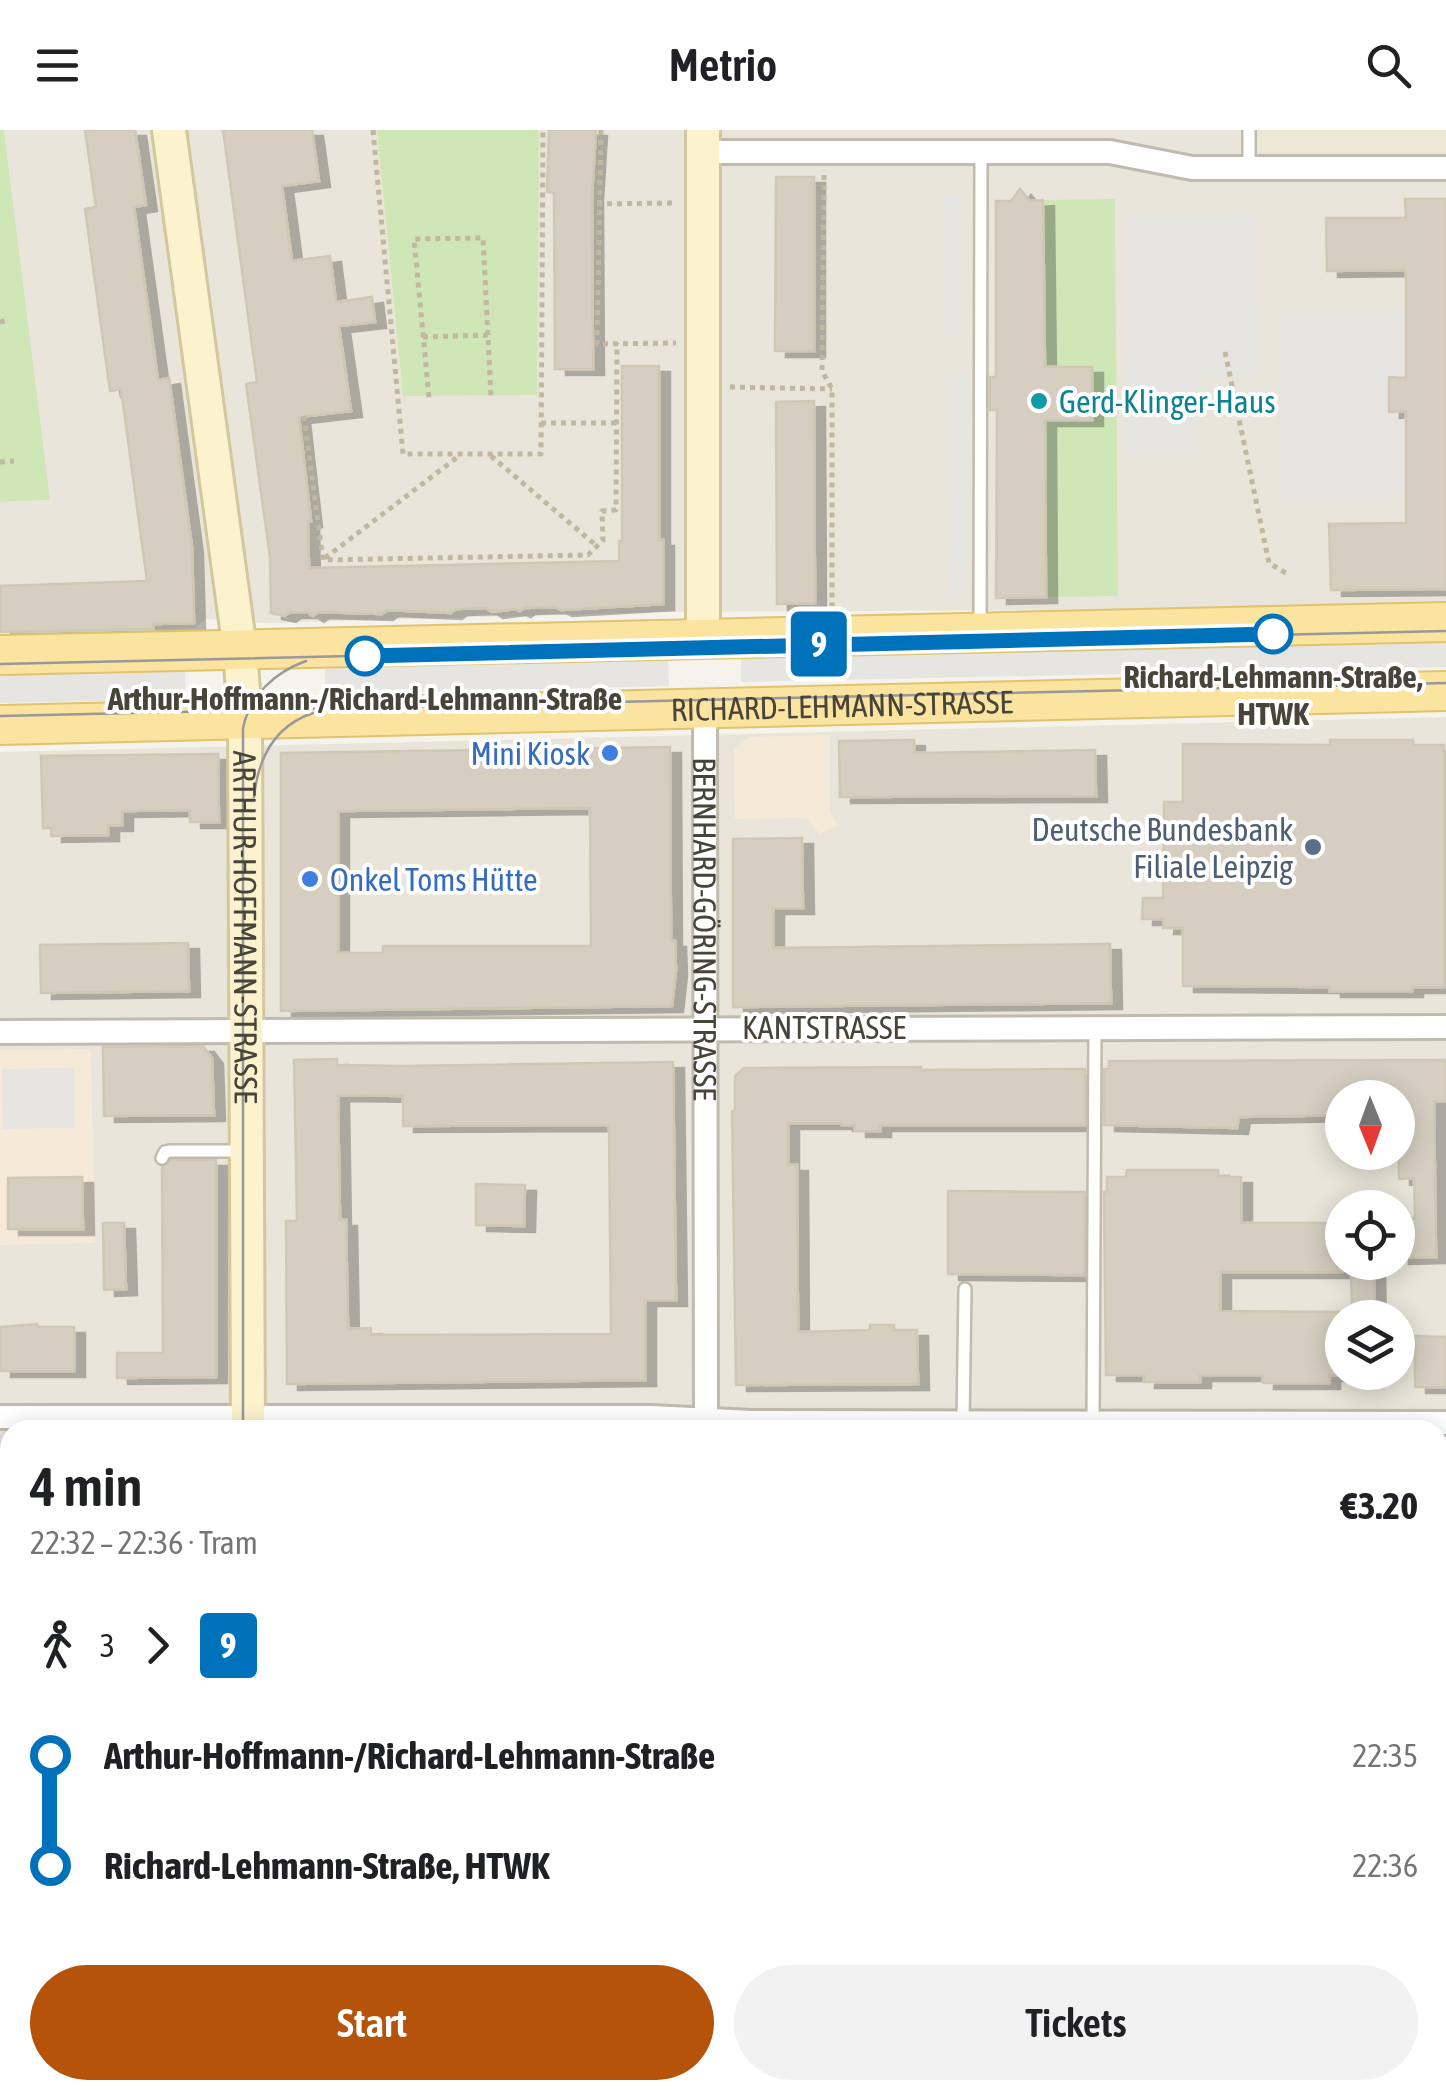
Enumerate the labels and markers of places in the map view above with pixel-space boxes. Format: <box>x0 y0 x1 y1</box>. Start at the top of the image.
place label: Gerd-Klinger-Haus <box>1059 383 1275 420</box>
marker: Gerd-Klinger-Haus <box>1028 390 1050 412</box>
marker: Richard-Lehmann-Straße, HTWK <box>1254 615 1292 653</box>
marker: Arthur-Hoffmann-/Richard-Lehmann-Straße <box>346 637 384 675</box>
place label: Richard-Lehmann-Straße, HTWK <box>1123 658 1423 732</box>
place label: Arthur-Hoffmann-/Richard-Lehmann-Straße <box>107 680 622 717</box>
place label: Mini Kiosk <box>470 735 590 772</box>
marker: Mini Kiosk <box>599 742 621 764</box>
place label: Deutsche Bundesbank Filiale Leipzig <box>1032 811 1293 885</box>
marker: Deutsche Bundesbank Filiale Leipzig <box>1302 836 1324 858</box>
place label: Onkel Toms Hütte <box>330 861 538 898</box>
marker: Onkel Toms Hütte <box>299 868 321 890</box>

